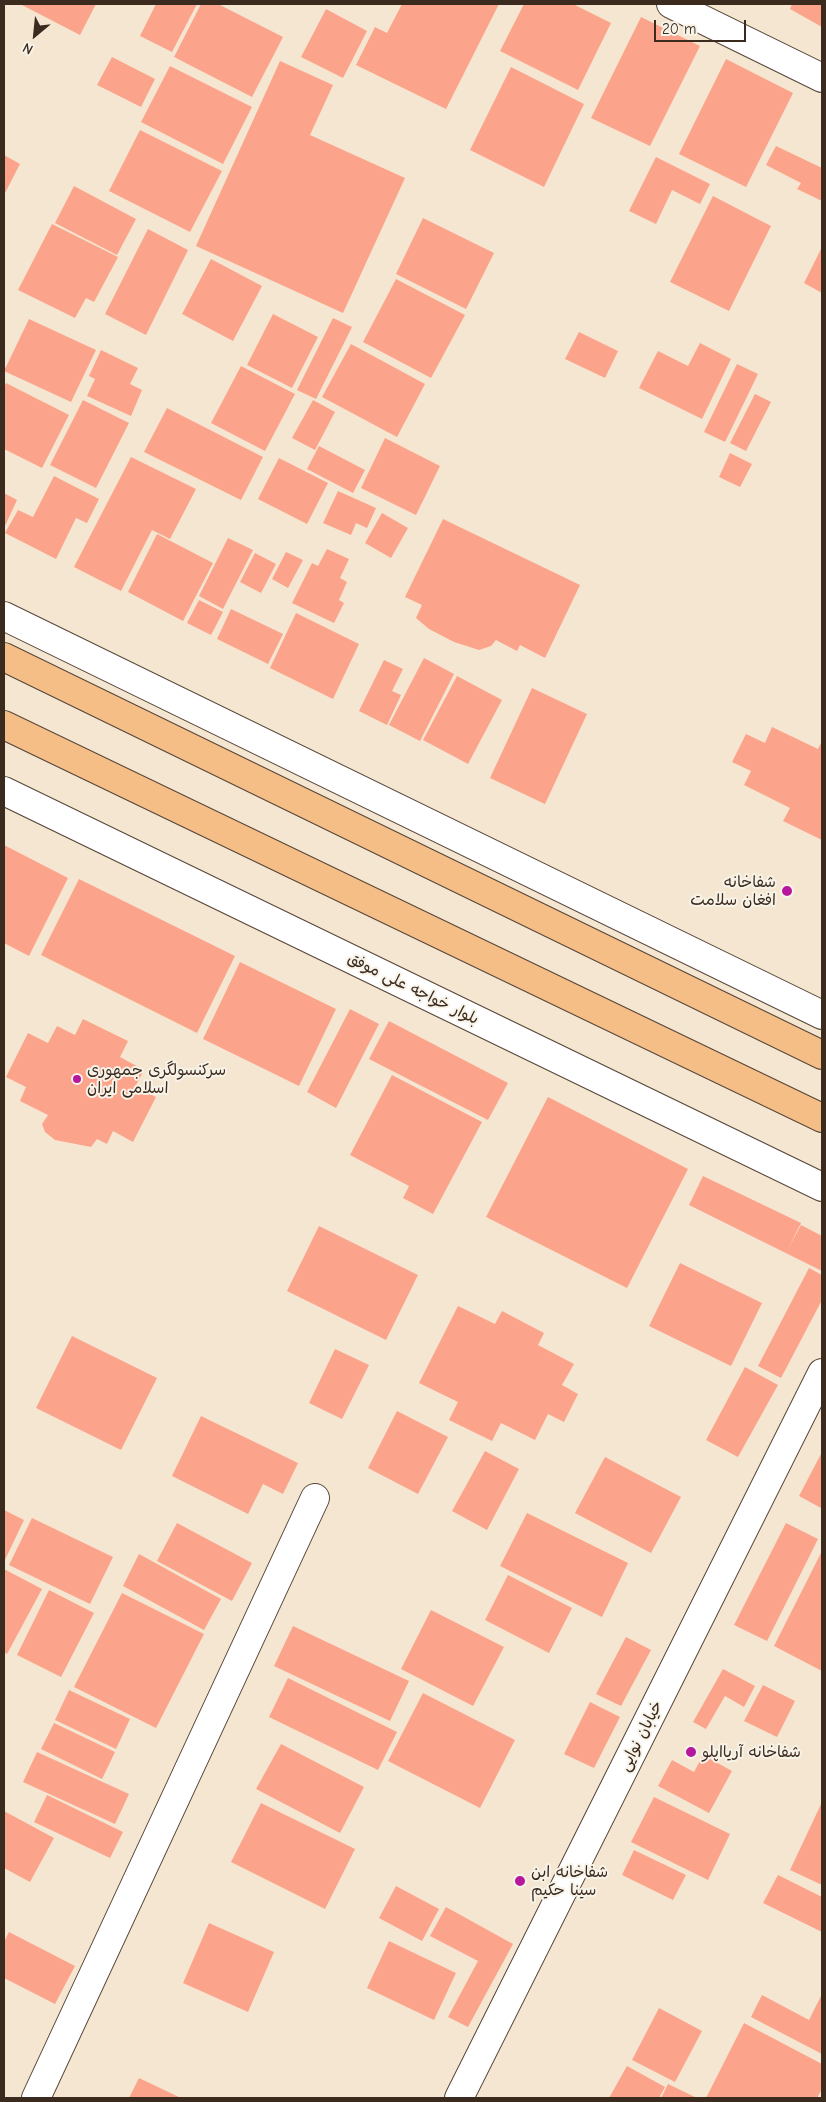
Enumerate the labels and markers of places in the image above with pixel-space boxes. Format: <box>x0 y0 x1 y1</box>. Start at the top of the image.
place label: شفاخانه افغان سلامت <box>690 872 776 910</box>
marker: شفاخانه افغان سلامت <box>780 884 794 898</box>
place label: سرکنسولگری جمهوری اسلامی ایران <box>87 1060 226 1098</box>
marker: سرکنسولگری جمهوری اسلامی ایران <box>71 1073 83 1085</box>
place label: شفاخانه آریااپلو <box>702 1742 801 1762</box>
marker: شفاخانه آریااپلو <box>684 1745 698 1759</box>
place label: شفاخانه ابن سینا حکیم <box>531 1862 608 1900</box>
marker: شفاخانه ابن سینا حکیم <box>513 1874 527 1888</box>

